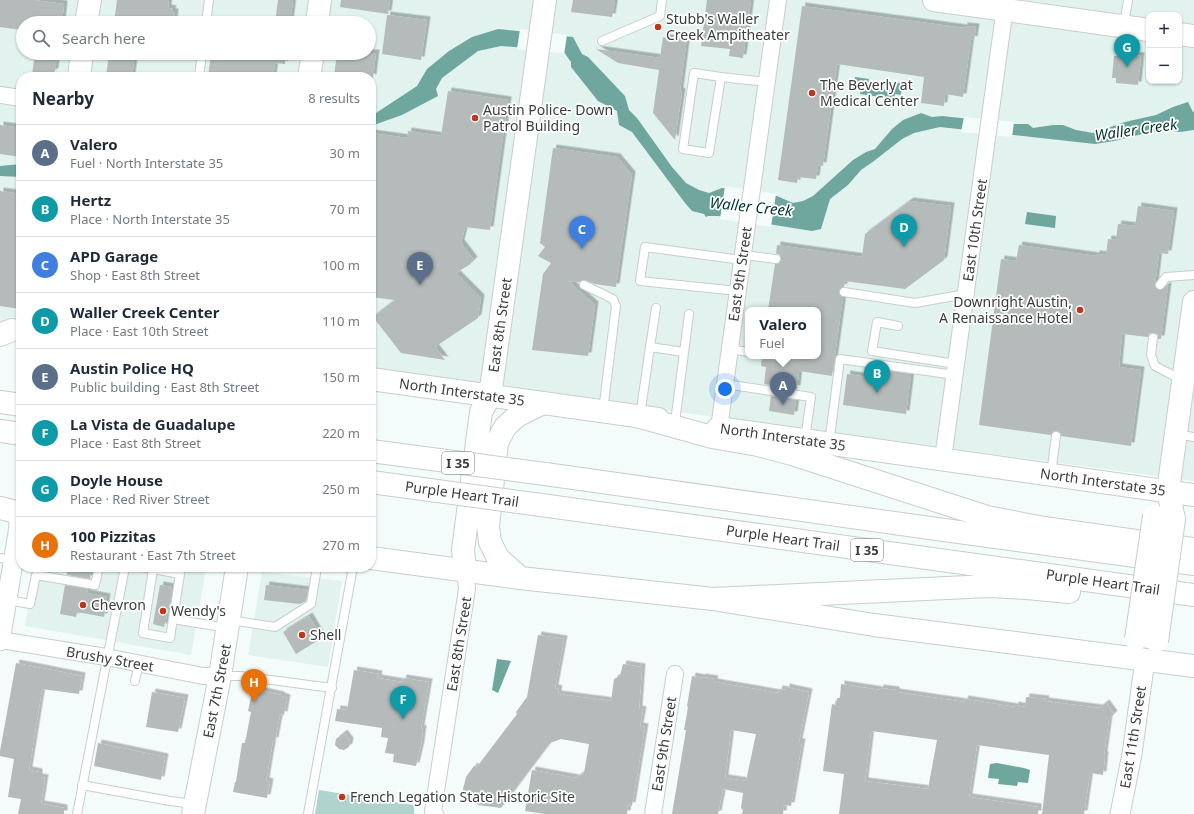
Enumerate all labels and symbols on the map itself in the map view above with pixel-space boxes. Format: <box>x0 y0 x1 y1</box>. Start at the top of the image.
place label: Stubb's Waller Creek Ampitheater <box>666 9 790 44</box>
marker: Stubb's Waller Creek Ampitheater <box>653 22 663 32</box>
pin: G <box>1114 34 1140 67</box>
place label: The Beverly at Medical Center <box>820 75 919 110</box>
marker: The Beverly at Medical Center <box>807 88 817 98</box>
place label: Austin Police- Down Patrol Building <box>483 100 613 135</box>
marker: Austin Police- Down Patrol Building <box>470 113 480 123</box>
water label: Waller Creek <box>1093 113 1179 145</box>
street label: East 10th Street <box>958 177 991 282</box>
water label: Waller Creek <box>709 192 794 220</box>
pin: D <box>891 214 917 247</box>
pin: C <box>569 216 595 249</box>
street label: East 9th Street <box>723 225 756 323</box>
pin: E <box>407 252 433 285</box>
street label: East 8th Street <box>483 276 516 374</box>
place label: Downright Austin, A Renaissance Hotel <box>939 292 1072 327</box>
marker: Downright Austin, A Renaissance Hotel <box>1075 305 1085 315</box>
pin: B <box>864 360 890 393</box>
pin: A <box>770 372 796 405</box>
street label: North Interstate 35 <box>398 373 526 410</box>
your location <box>715 379 735 399</box>
street label: North Interstate 35 <box>719 418 847 455</box>
road number: I 35 <box>442 452 474 474</box>
street label: North Interstate 35 <box>1039 463 1167 500</box>
street label: Purple Heart Trail <box>404 476 520 511</box>
street label: Purple Heart Trail <box>725 520 841 555</box>
road number: I 35 <box>851 539 883 561</box>
street label: Purple Heart Trail <box>1045 564 1161 599</box>
place label: Chevron <box>91 595 146 614</box>
street label: East 8th Street <box>442 595 475 693</box>
marker: Chevron <box>78 600 88 610</box>
place label: Wendy's <box>171 601 226 620</box>
marker: Wendy's <box>158 606 168 616</box>
place label: Shell <box>310 625 341 644</box>
marker: Shell <box>297 630 307 640</box>
street label: Brushy Street <box>65 641 155 676</box>
street label: East 7th Street <box>198 642 235 740</box>
pin: H <box>241 669 267 702</box>
street label: East 11th Street <box>1115 684 1150 790</box>
pin: F <box>390 686 416 719</box>
street label: East 9th Street <box>647 695 680 793</box>
place label: French Legation State Historic Site <box>350 787 575 806</box>
marker: French Legation State Historic Site <box>337 792 347 802</box>

